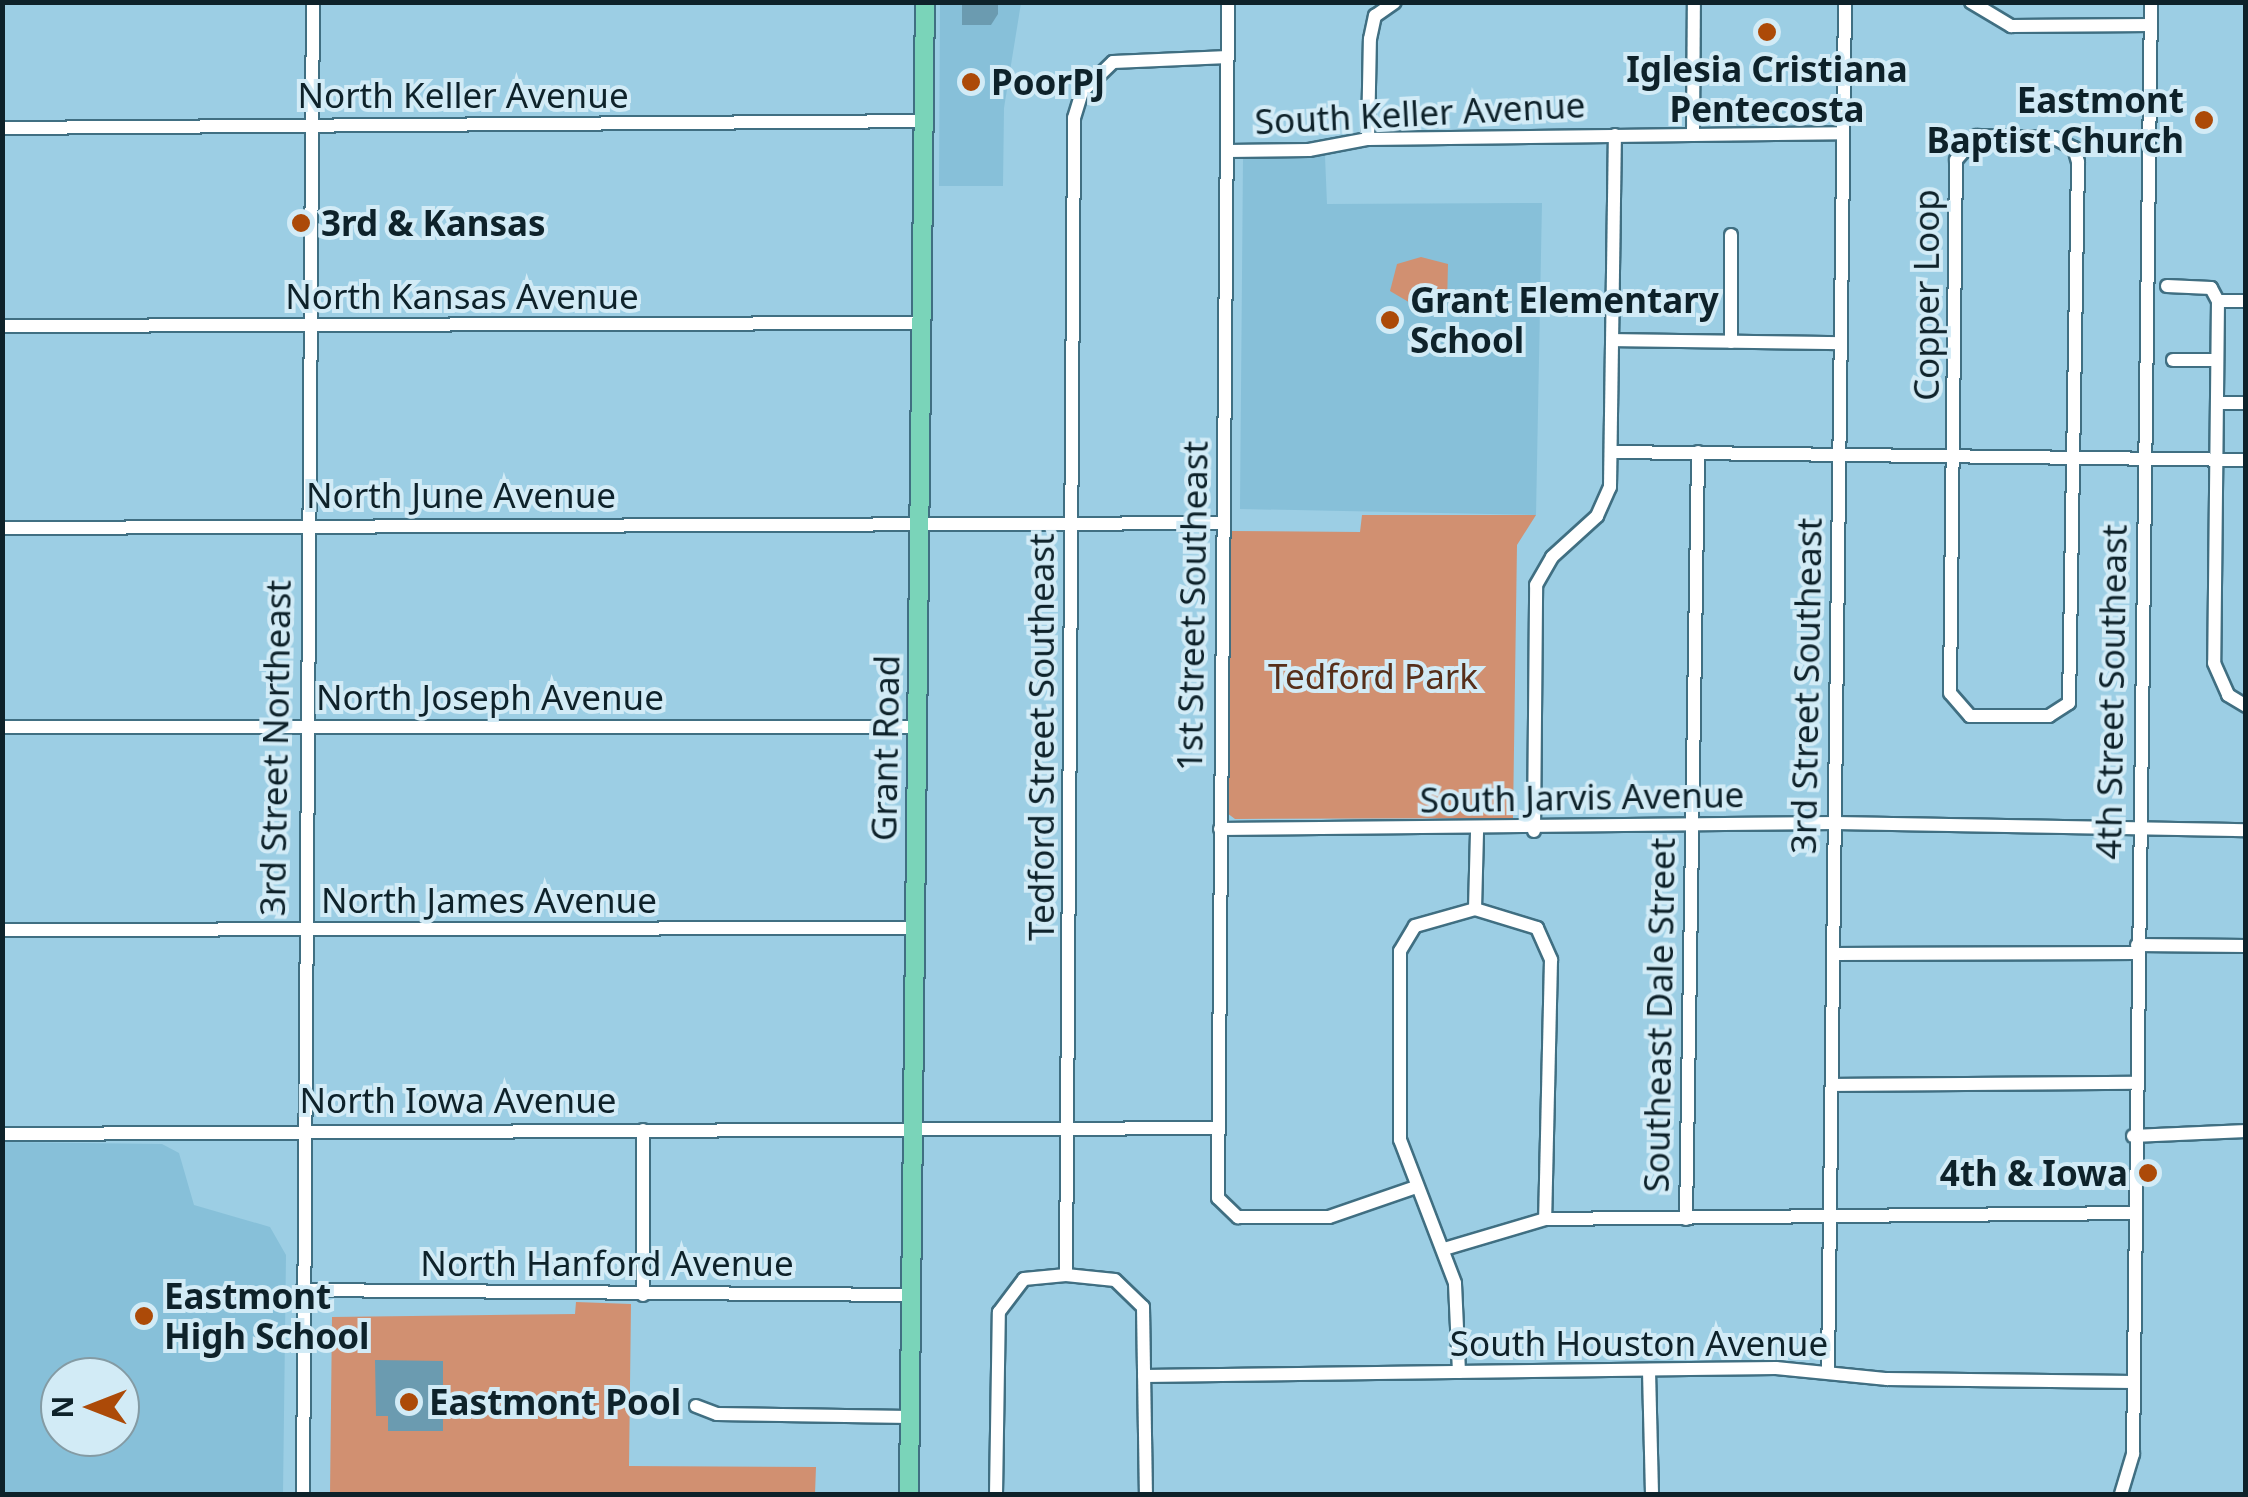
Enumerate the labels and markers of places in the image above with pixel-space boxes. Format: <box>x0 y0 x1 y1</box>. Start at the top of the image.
marker: Iglesia Cristiana Pentecosta <box>1756 21 1778 43</box>
place label: Iglesia Cristiana Pentecosta <box>1626 48 1908 130</box>
place label: PoorPJ <box>991 61 1105 103</box>
marker: PoorPJ <box>960 71 982 93</box>
place label: Eastmont Baptist Church <box>1926 79 2184 161</box>
marker: Eastmont Baptist Church <box>2193 109 2215 131</box>
place label: 3rd & Kansas <box>321 202 546 244</box>
marker: 3rd & Kansas <box>290 212 312 234</box>
place label: Grant Elementary School <box>1410 279 1719 361</box>
marker: Grant Elementary School <box>1379 309 1401 331</box>
place label: 4th & Iowa <box>1940 1152 2128 1194</box>
marker: 4th & Iowa <box>2137 1162 2159 1184</box>
place label: Eastmont High School <box>164 1275 369 1357</box>
marker: Eastmont High School <box>133 1305 155 1327</box>
place label: Eastmont Pool <box>429 1381 681 1423</box>
marker: Eastmont Pool <box>398 1391 420 1413</box>

